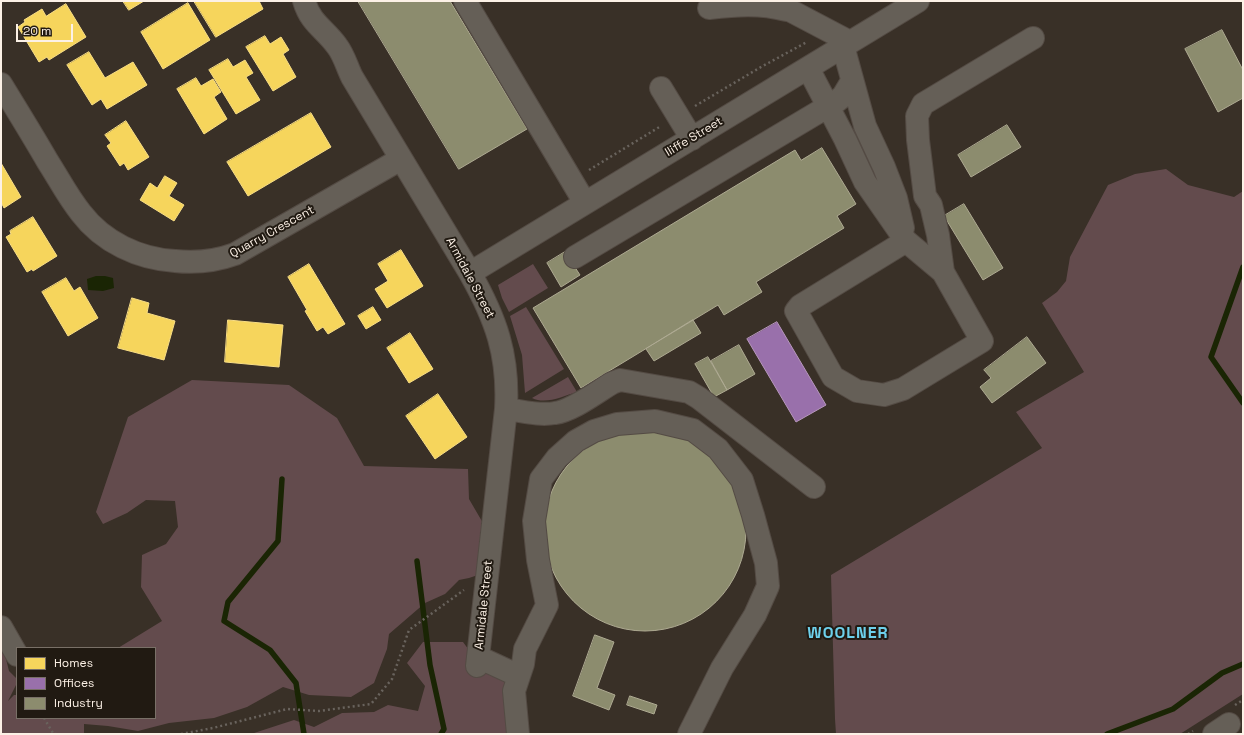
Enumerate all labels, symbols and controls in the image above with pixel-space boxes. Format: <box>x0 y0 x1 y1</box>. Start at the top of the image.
scale bar <box>18 16 75 42</box>
text: 20 m <box>23 23 51 39</box>
street label: Iliffe Street <box>663 114 725 160</box>
street label: Quarry Crescent <box>227 203 317 261</box>
street label: Armidale Street <box>443 235 497 321</box>
street label: Armidale Street <box>472 560 496 650</box>
district label: WOOLNER <box>807 624 889 644</box>
legend <box>16 647 156 719</box>
text: Homes <box>54 655 93 671</box>
text: Offices <box>54 675 94 691</box>
text: Industry <box>54 695 103 711</box>

